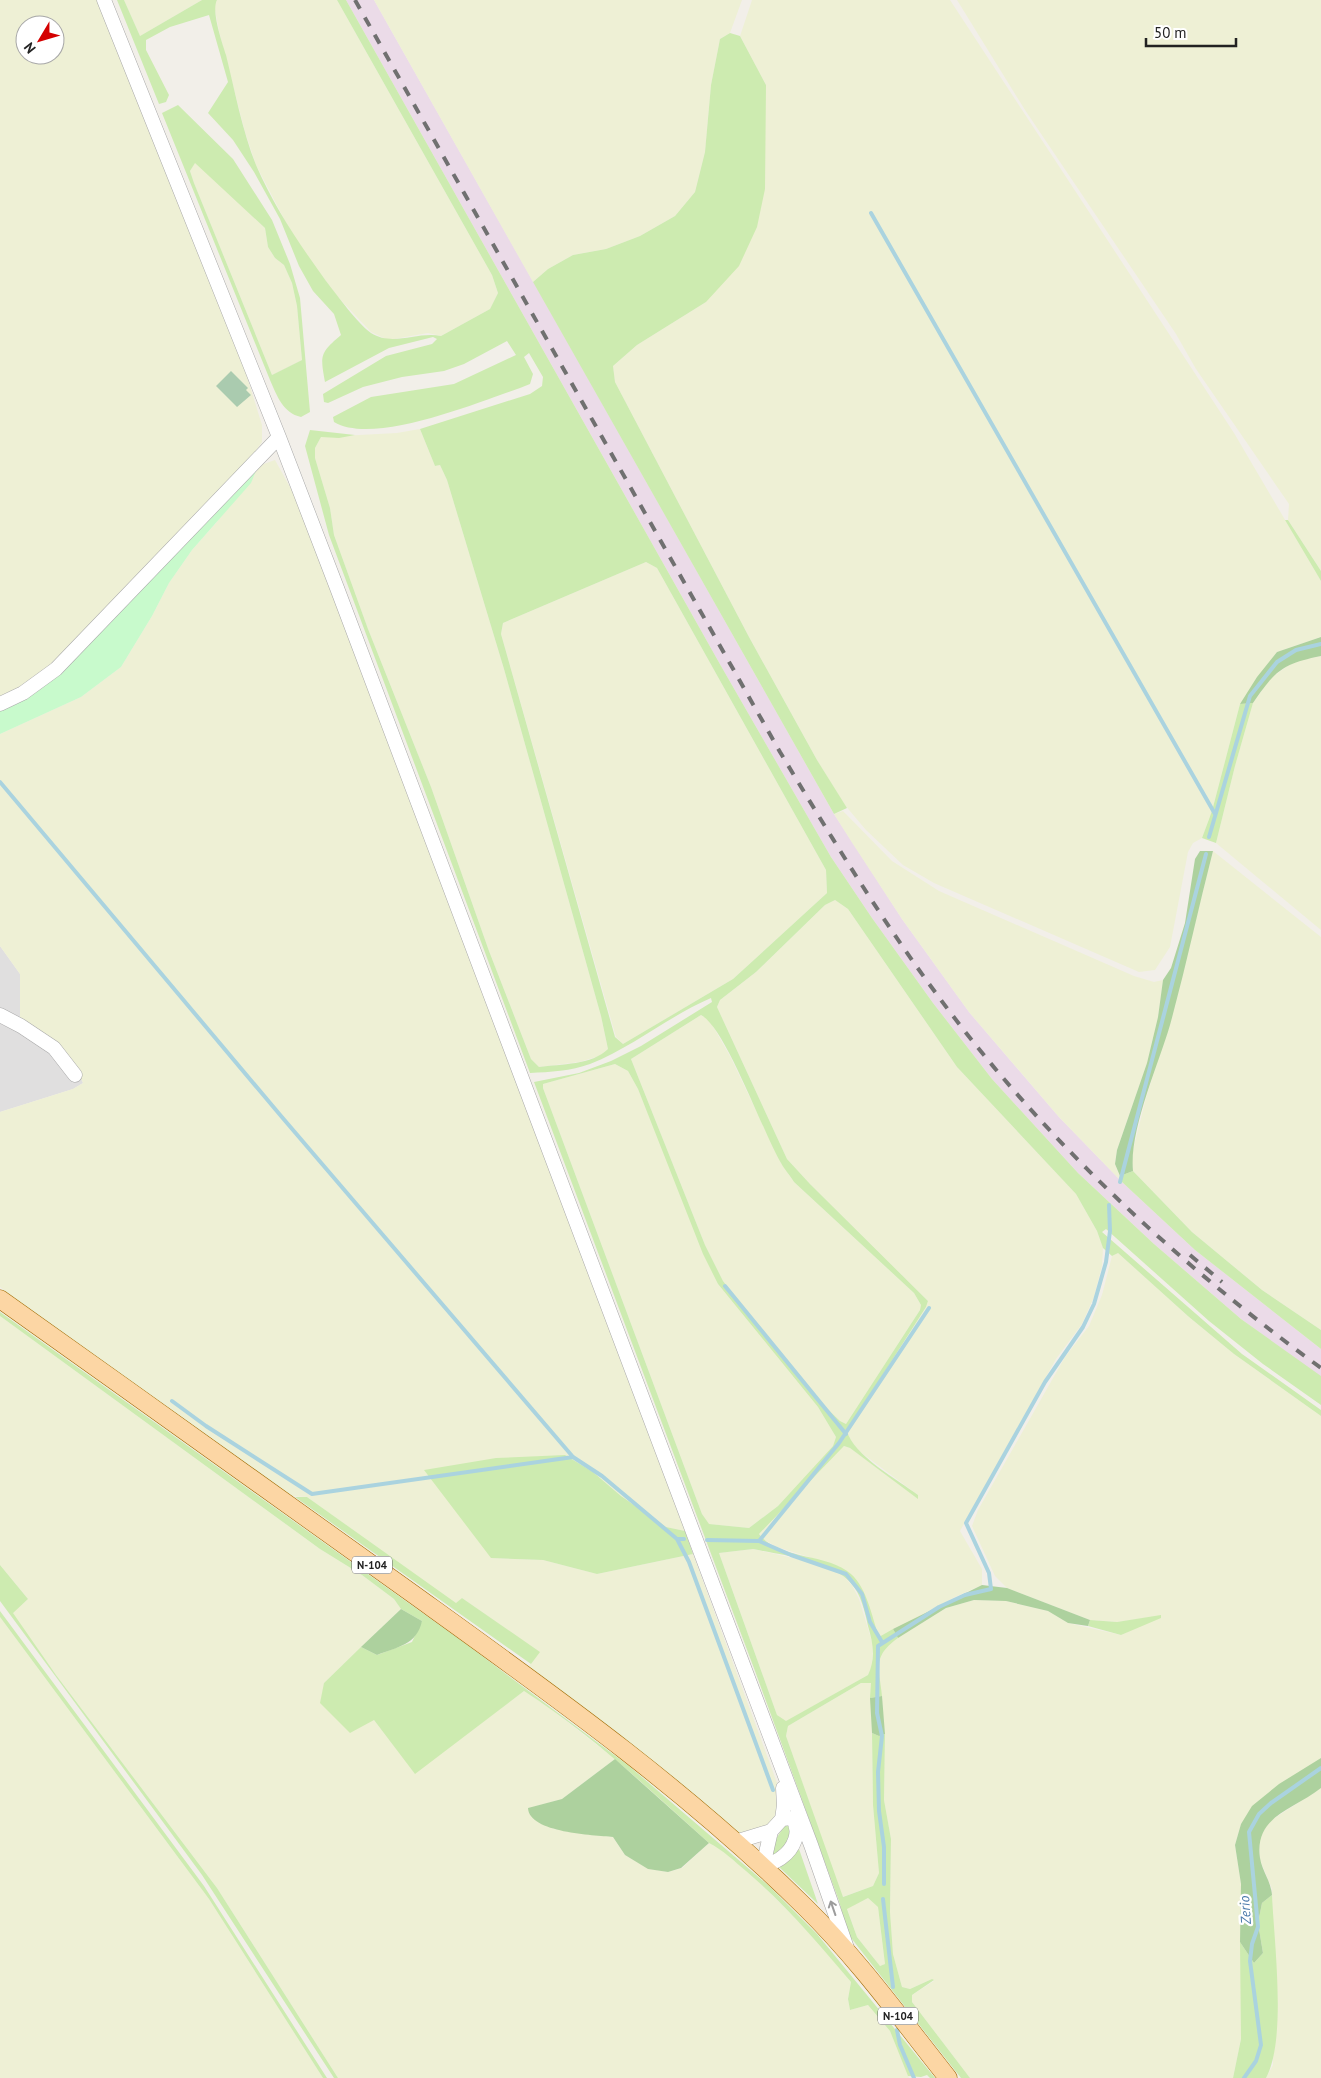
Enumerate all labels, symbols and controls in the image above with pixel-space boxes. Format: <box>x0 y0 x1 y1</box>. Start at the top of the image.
north arrow <box>15 15 65 65</box>
scale bar <box>1146 15 1236 47</box>
text: 50 m <box>1154 23 1187 42</box>
text: N <box>20 39 40 57</box>
road number: N-104 <box>352 1556 392 1574</box>
water label: Zerio <box>1235 1895 1255 1926</box>
one-way arrow <box>827 1900 837 1916</box>
road number: N-104 <box>878 2008 918 2024</box>

